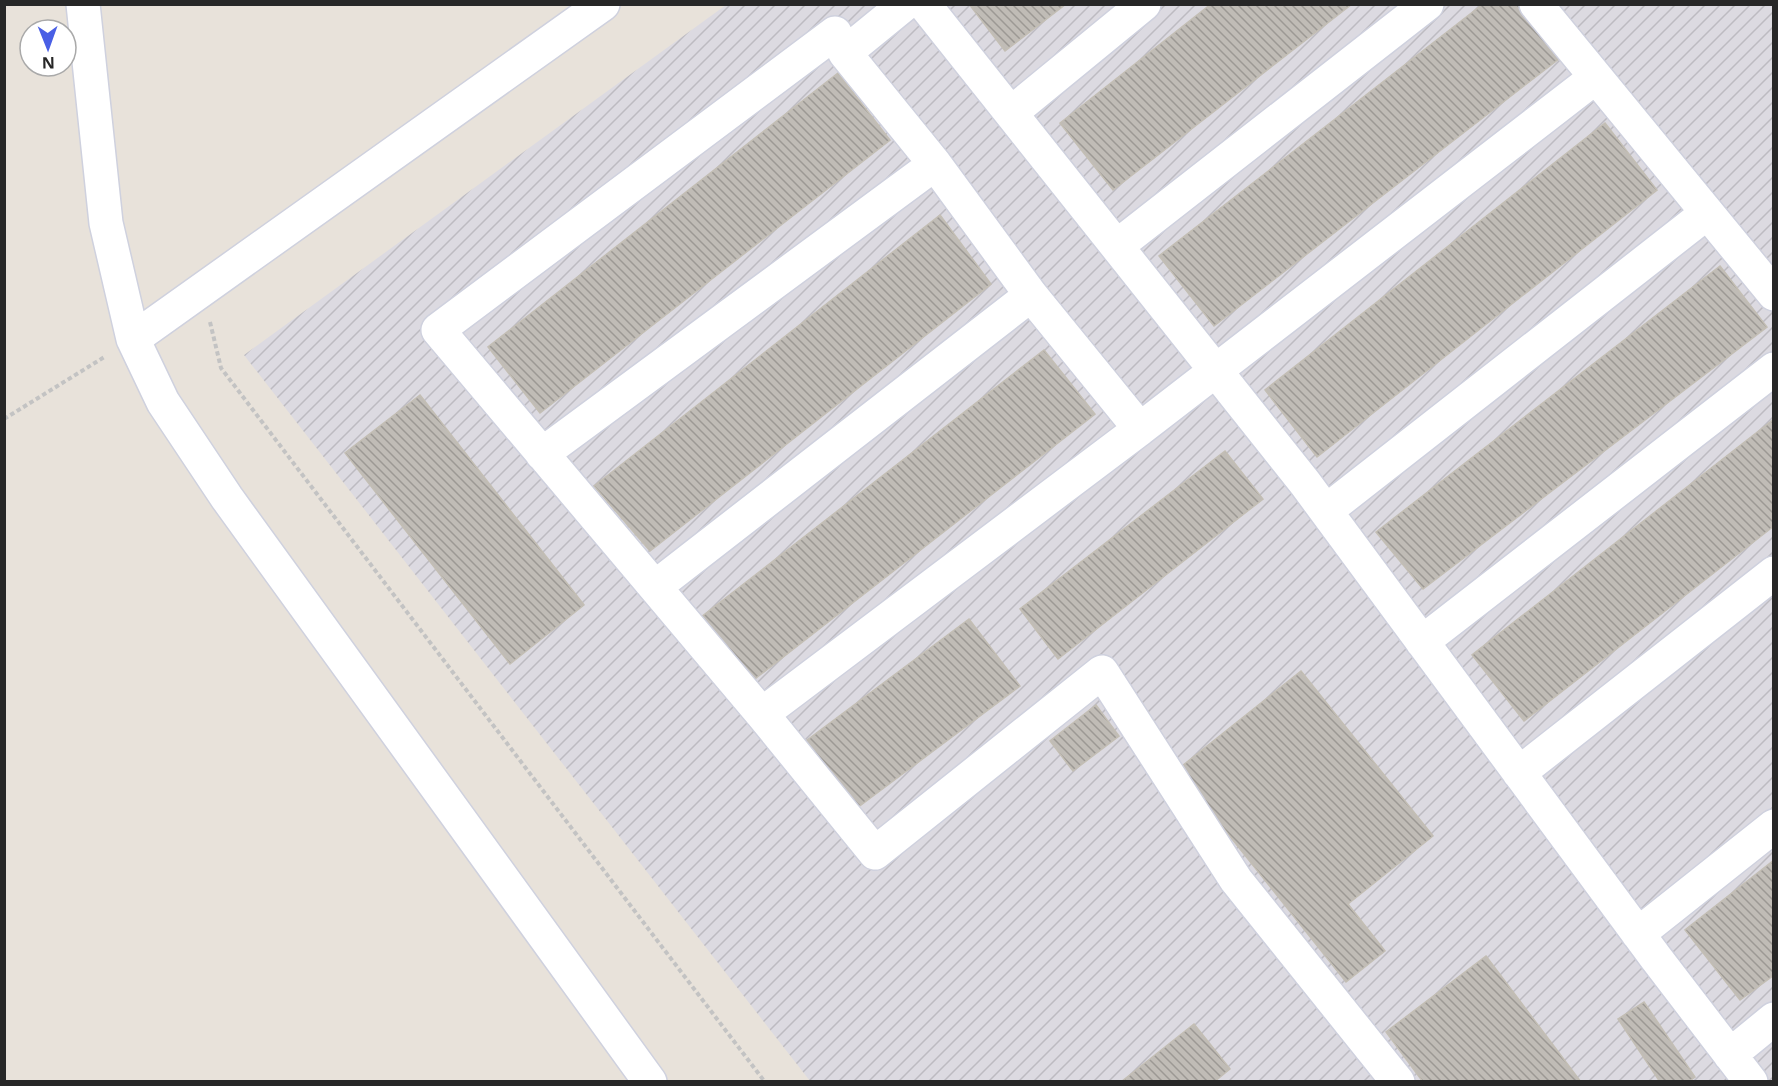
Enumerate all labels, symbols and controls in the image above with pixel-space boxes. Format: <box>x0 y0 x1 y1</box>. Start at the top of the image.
north arrow <box>18 18 78 78</box>
text: N <box>42 52 55 74</box>

